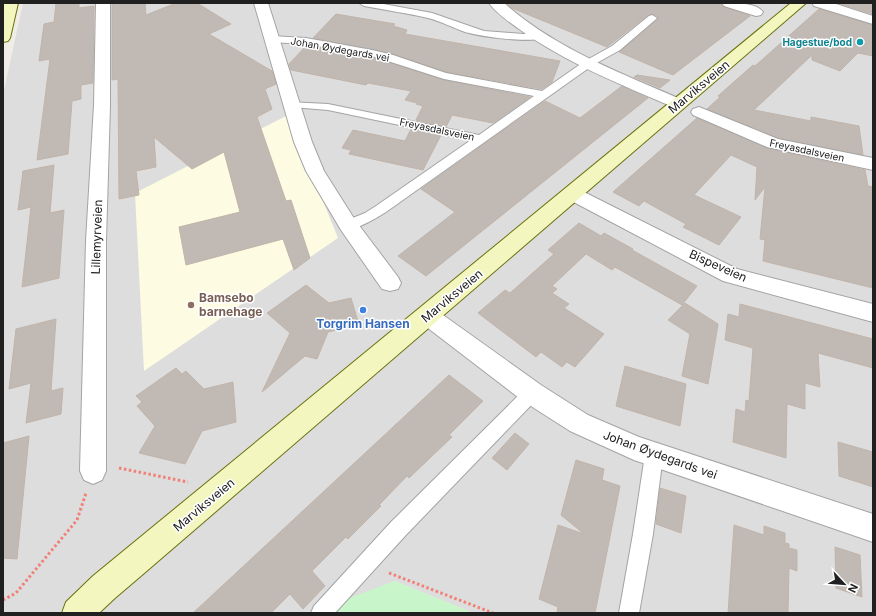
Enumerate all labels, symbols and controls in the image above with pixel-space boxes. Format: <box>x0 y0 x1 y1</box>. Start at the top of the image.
street label: Johan Øydegards vei <box>290 34 390 64</box>
place label: Hagestue/bod <box>782 36 852 49</box>
marker: Hagestue/bod <box>855 37 865 47</box>
street label: Marviksveien <box>665 57 732 117</box>
street label: Freyasdalsveien <box>398 115 476 143</box>
street label: Freyasdalsveien <box>768 136 846 164</box>
street label: Lillemyrveien <box>88 199 105 275</box>
street label: Bispeveien <box>687 246 749 285</box>
street label: Marviksveien <box>418 266 485 326</box>
place label: Bamsebo barnehage <box>199 290 262 319</box>
marker: Bamsebo barnehage <box>186 300 196 310</box>
marker: Torgrim Hansen <box>358 305 368 315</box>
place label: Torgrim Hansen <box>316 316 410 331</box>
street label: Johan Øydegards vei <box>601 427 719 482</box>
street label: Marviksveien <box>170 475 237 535</box>
north arrow <box>824 564 864 604</box>
text: N <box>845 582 861 595</box>

